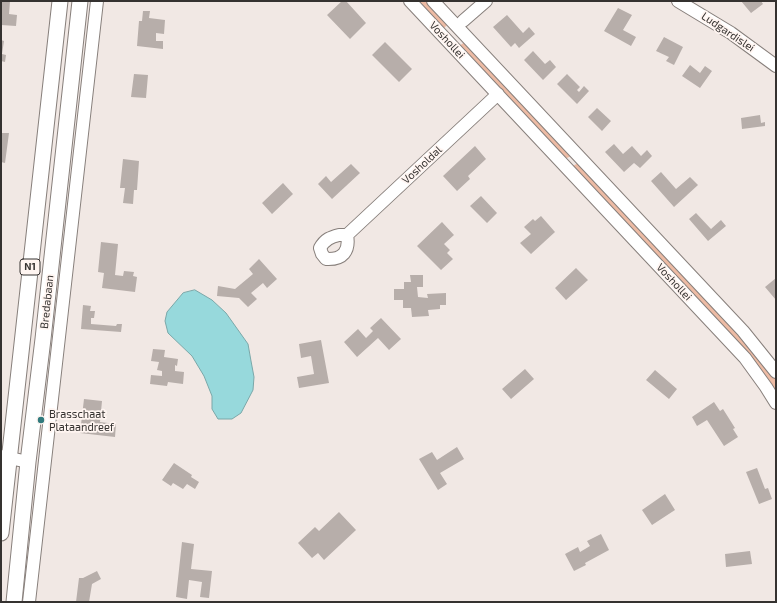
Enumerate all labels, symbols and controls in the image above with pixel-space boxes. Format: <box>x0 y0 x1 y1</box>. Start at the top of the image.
street label: Ludgardislei <box>699 9 757 55</box>
street label: Voshollei <box>427 19 467 61</box>
street label: Vosholdal <box>399 143 445 187</box>
road number: N1 <box>20 259 40 275</box>
street label: Voshollei <box>654 261 694 303</box>
street label: Bredabaan <box>38 274 56 330</box>
place label: Brasschaat Plataandreef <box>49 407 114 433</box>
marker: Brasschaat Plataandreef <box>36 415 46 425</box>

